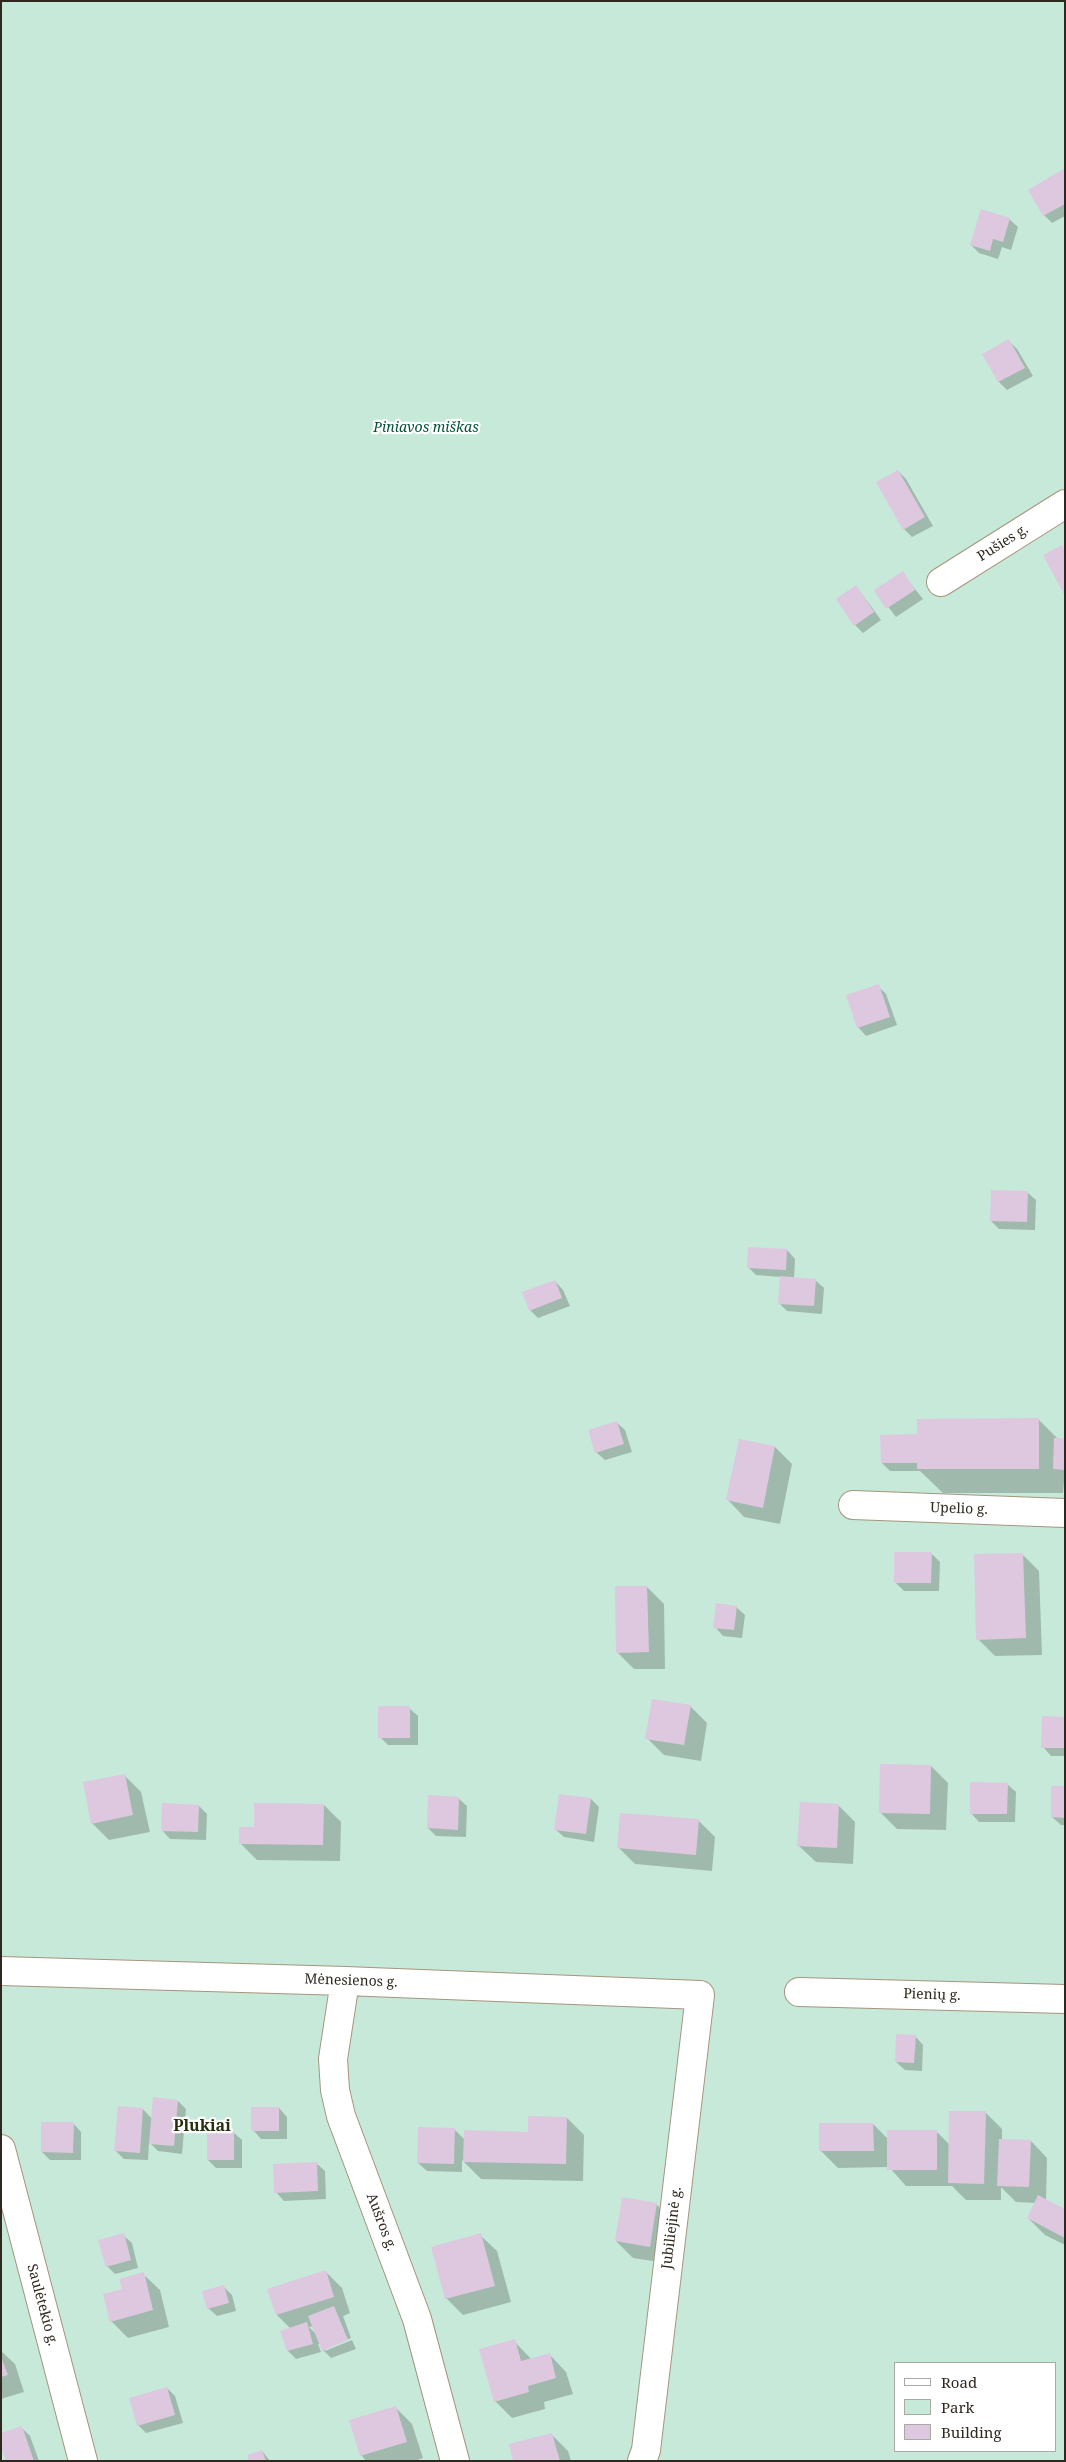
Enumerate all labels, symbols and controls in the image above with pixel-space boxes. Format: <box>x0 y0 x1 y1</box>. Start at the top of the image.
park label: Piniavos miškas <box>373 420 479 436</box>
street label: Pušies g. <box>975 521 1031 565</box>
street label: Upelio g. <box>930 1500 988 1518</box>
street label: Mėnesienos g. <box>304 1971 398 1991</box>
street label: Pienių g. <box>903 1986 961 2004</box>
district label: Plukiai <box>173 2116 231 2136</box>
street label: Jubiliejinė g. <box>659 2186 685 2270</box>
street label: Aušros g. <box>362 2191 400 2253</box>
street label: Saulėtekio g. <box>23 2262 61 2348</box>
legend <box>894 2362 1056 2452</box>
text: Road <box>941 2372 977 2392</box>
text: Park <box>941 2397 974 2417</box>
text: Building <box>941 2422 1002 2442</box>

